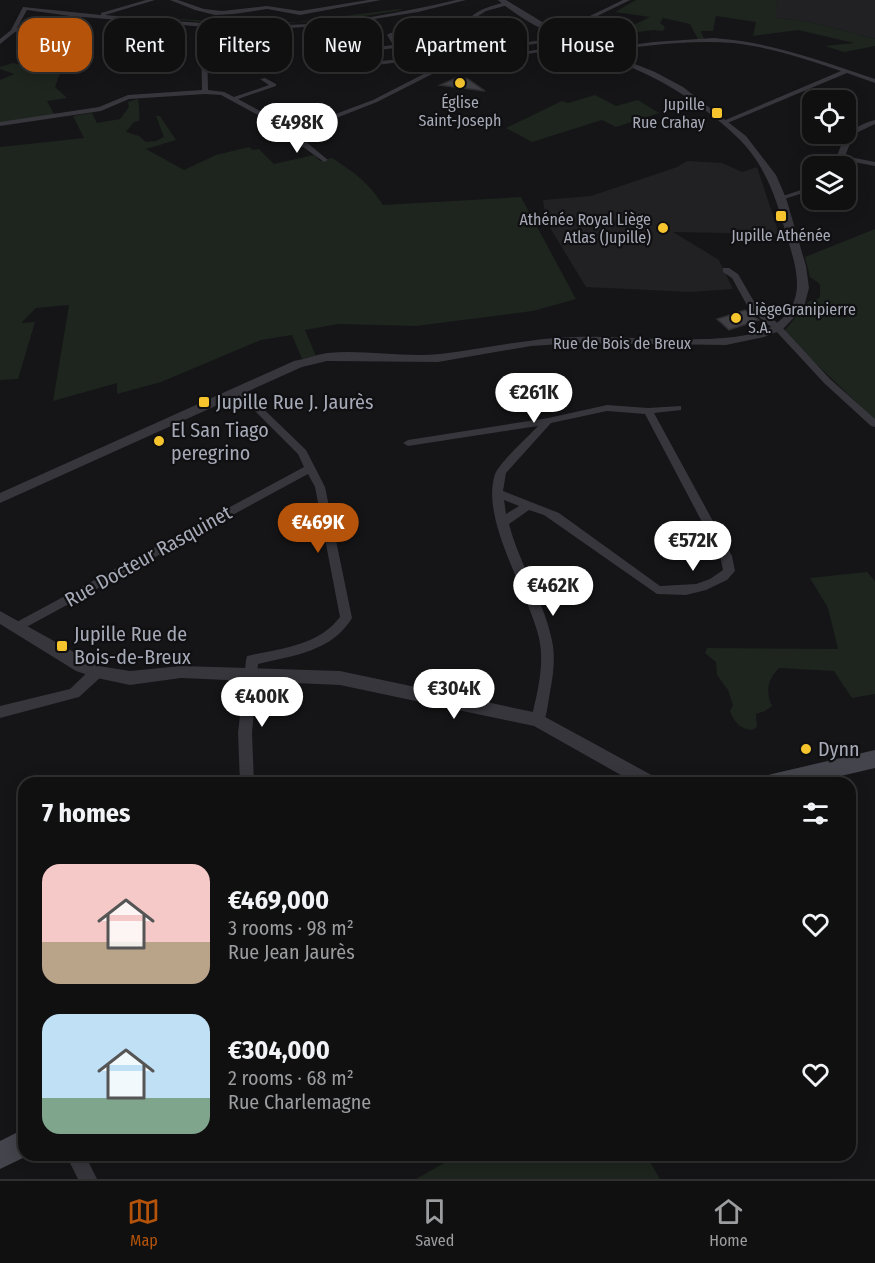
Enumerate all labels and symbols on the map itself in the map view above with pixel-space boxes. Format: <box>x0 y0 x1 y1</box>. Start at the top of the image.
marker: Église Saint-Joseph <box>453 76 467 90</box>
place label: Église Saint-Joseph <box>418 93 502 130</box>
place label: Jupille Rue Crahay <box>632 95 706 132</box>
pin: €498K <box>255 103 339 154</box>
marker: Jupille Rue Crahay <box>710 106 724 120</box>
marker: Jupille Athénée <box>774 209 788 223</box>
place label: Athénée Royal Liège Atlas (Jupille) <box>519 210 651 247</box>
marker: Athénée Royal Liège Atlas (Jupille) <box>656 221 670 235</box>
place label: Jupille Athénée <box>731 226 831 245</box>
place label: LiègeGranipierre S.A. <box>748 300 856 337</box>
marker: LiègeGranipierre S.A. <box>729 311 743 325</box>
street label: Rue de Bois de Breux <box>553 334 691 353</box>
pin: €261K <box>492 373 576 424</box>
place label: Jupille Rue J. Jaurès <box>216 390 374 414</box>
marker: Jupille Rue J. Jaurès <box>197 395 211 409</box>
place label: El San Tiago peregrino <box>171 418 269 465</box>
marker: El San Tiago peregrino <box>152 434 166 448</box>
street label: Rue Docteur Rasquinet <box>60 500 236 612</box>
pin: €469K <box>276 503 360 554</box>
pin: €572K <box>651 521 735 572</box>
pin: €462K <box>511 566 595 617</box>
place label: Jupille Rue de Bois-de-Breux <box>74 622 191 669</box>
marker: Jupille Rue de Bois-de-Breux <box>55 639 69 653</box>
pin: €304K <box>412 669 496 720</box>
pin: €400K <box>220 677 304 728</box>
place label: Dynn <box>818 737 860 761</box>
marker: Dynn <box>799 742 813 756</box>

